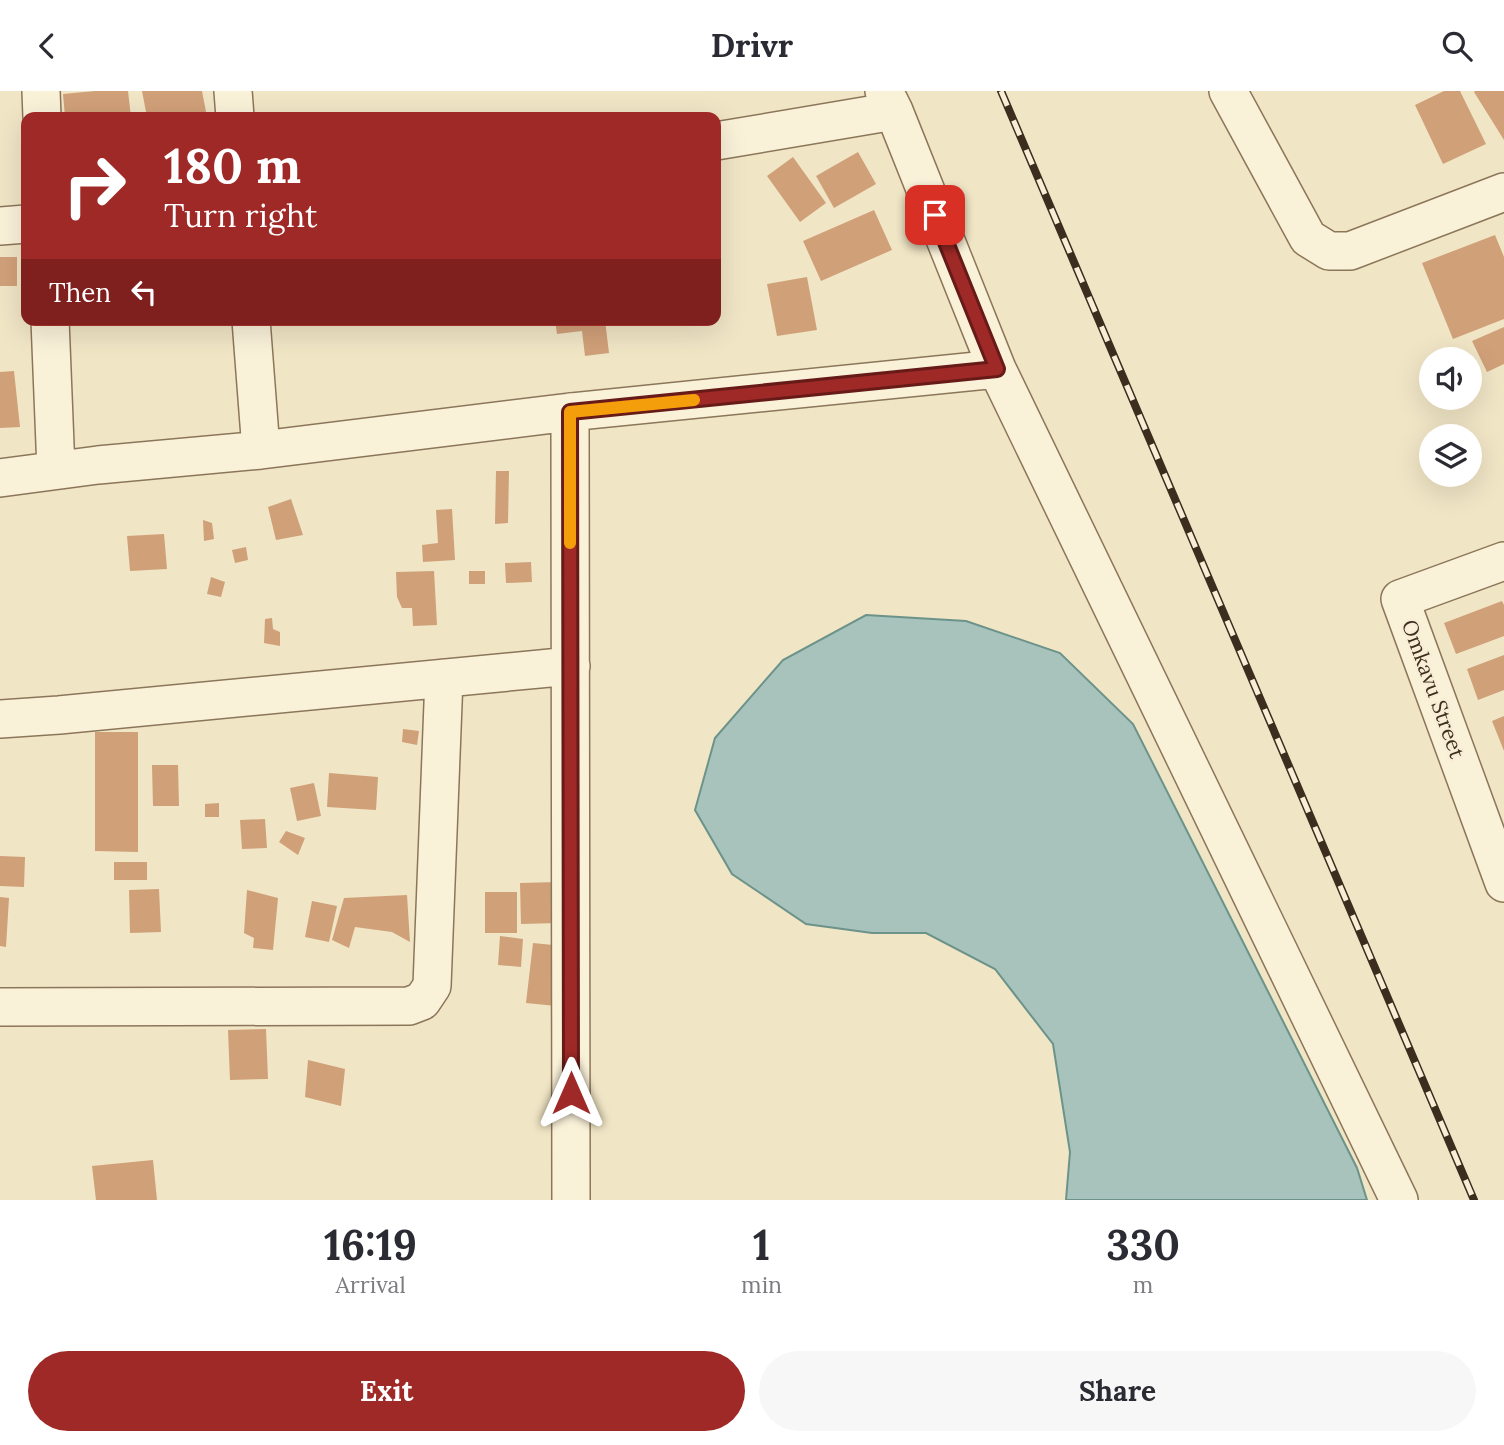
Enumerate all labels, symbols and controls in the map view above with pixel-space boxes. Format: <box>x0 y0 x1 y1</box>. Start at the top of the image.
text: Drivr <box>711 25 793 66</box>
icon: back <box>28 27 66 65</box>
icon: search <box>1438 27 1476 65</box>
text: 180 m <box>164 134 301 196</box>
icon: right <box>49 140 140 231</box>
pin <box>905 185 965 245</box>
text: Turn right <box>164 195 317 236</box>
icon: arrive <box>916 196 954 234</box>
icon: left <box>125 273 163 311</box>
text: Then <box>49 276 111 309</box>
map controls <box>1419 347 1482 487</box>
button: sound <box>1419 347 1482 410</box>
button: layers <box>1419 424 1482 487</box>
street label: Omkavu Street <box>1396 616 1471 763</box>
position arrow <box>534 1056 608 1130</box>
text: 16:19 <box>324 1218 417 1272</box>
text: 1 <box>753 1218 770 1272</box>
text: 330 <box>1106 1218 1180 1272</box>
text: Arrival <box>335 1270 406 1299</box>
text: min <box>741 1270 782 1299</box>
text: m <box>1133 1270 1153 1299</box>
button: Exit <box>28 1351 745 1431</box>
button: Share <box>759 1351 1476 1431</box>

